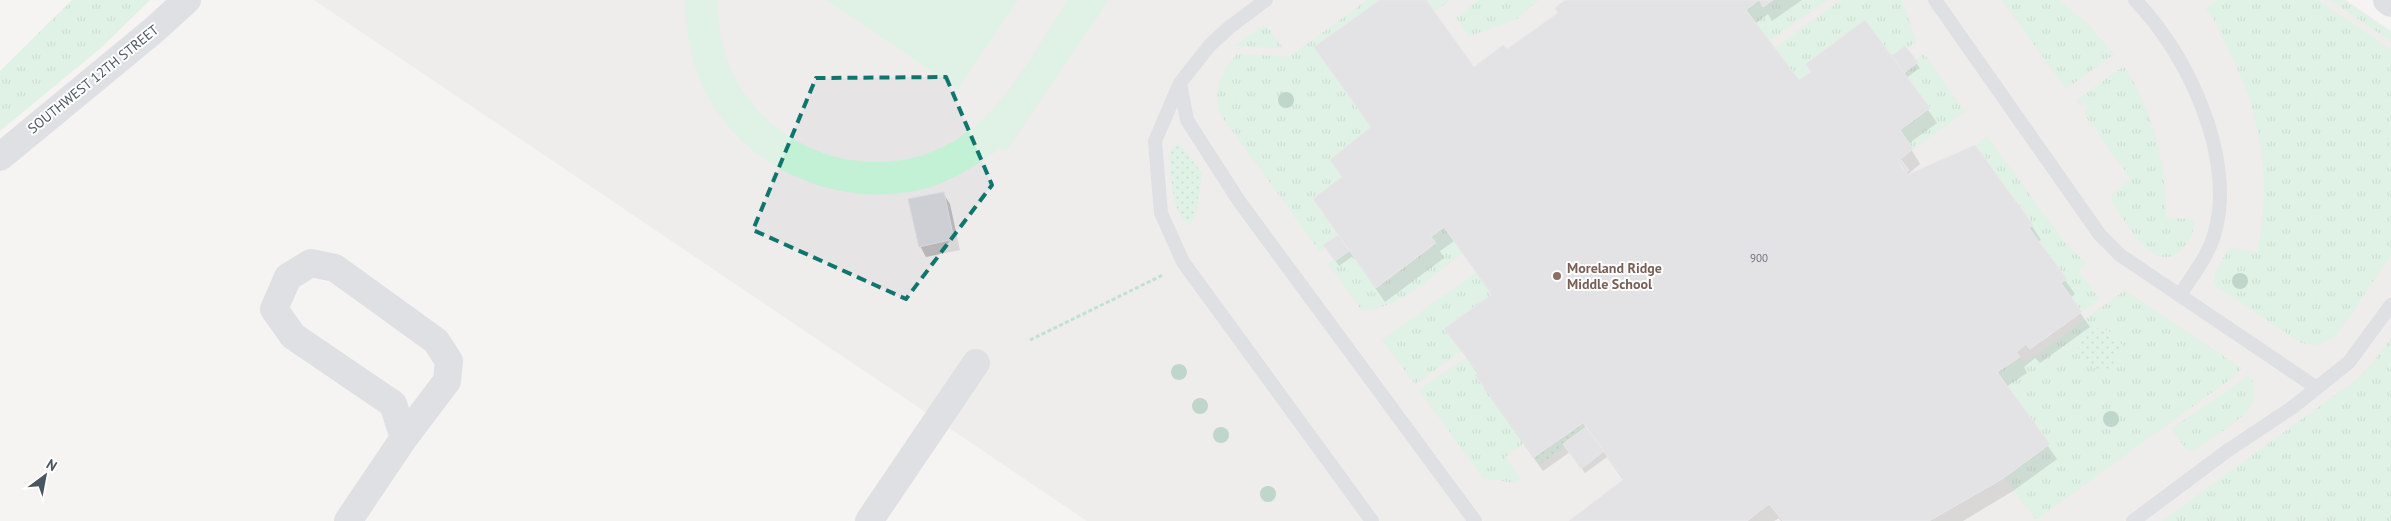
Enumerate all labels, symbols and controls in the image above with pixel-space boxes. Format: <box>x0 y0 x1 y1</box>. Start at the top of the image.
street label: SOUTHWEST 12TH STREET <box>24 20 162 137</box>
house number: 900 <box>1750 251 1768 265</box>
place label: Moreland Ridge Middle School <box>1567 259 1662 293</box>
marker: Moreland Ridge Middle School <box>1551 270 1563 282</box>
north arrow <box>20 451 70 501</box>
text: N <box>43 455 61 475</box>

